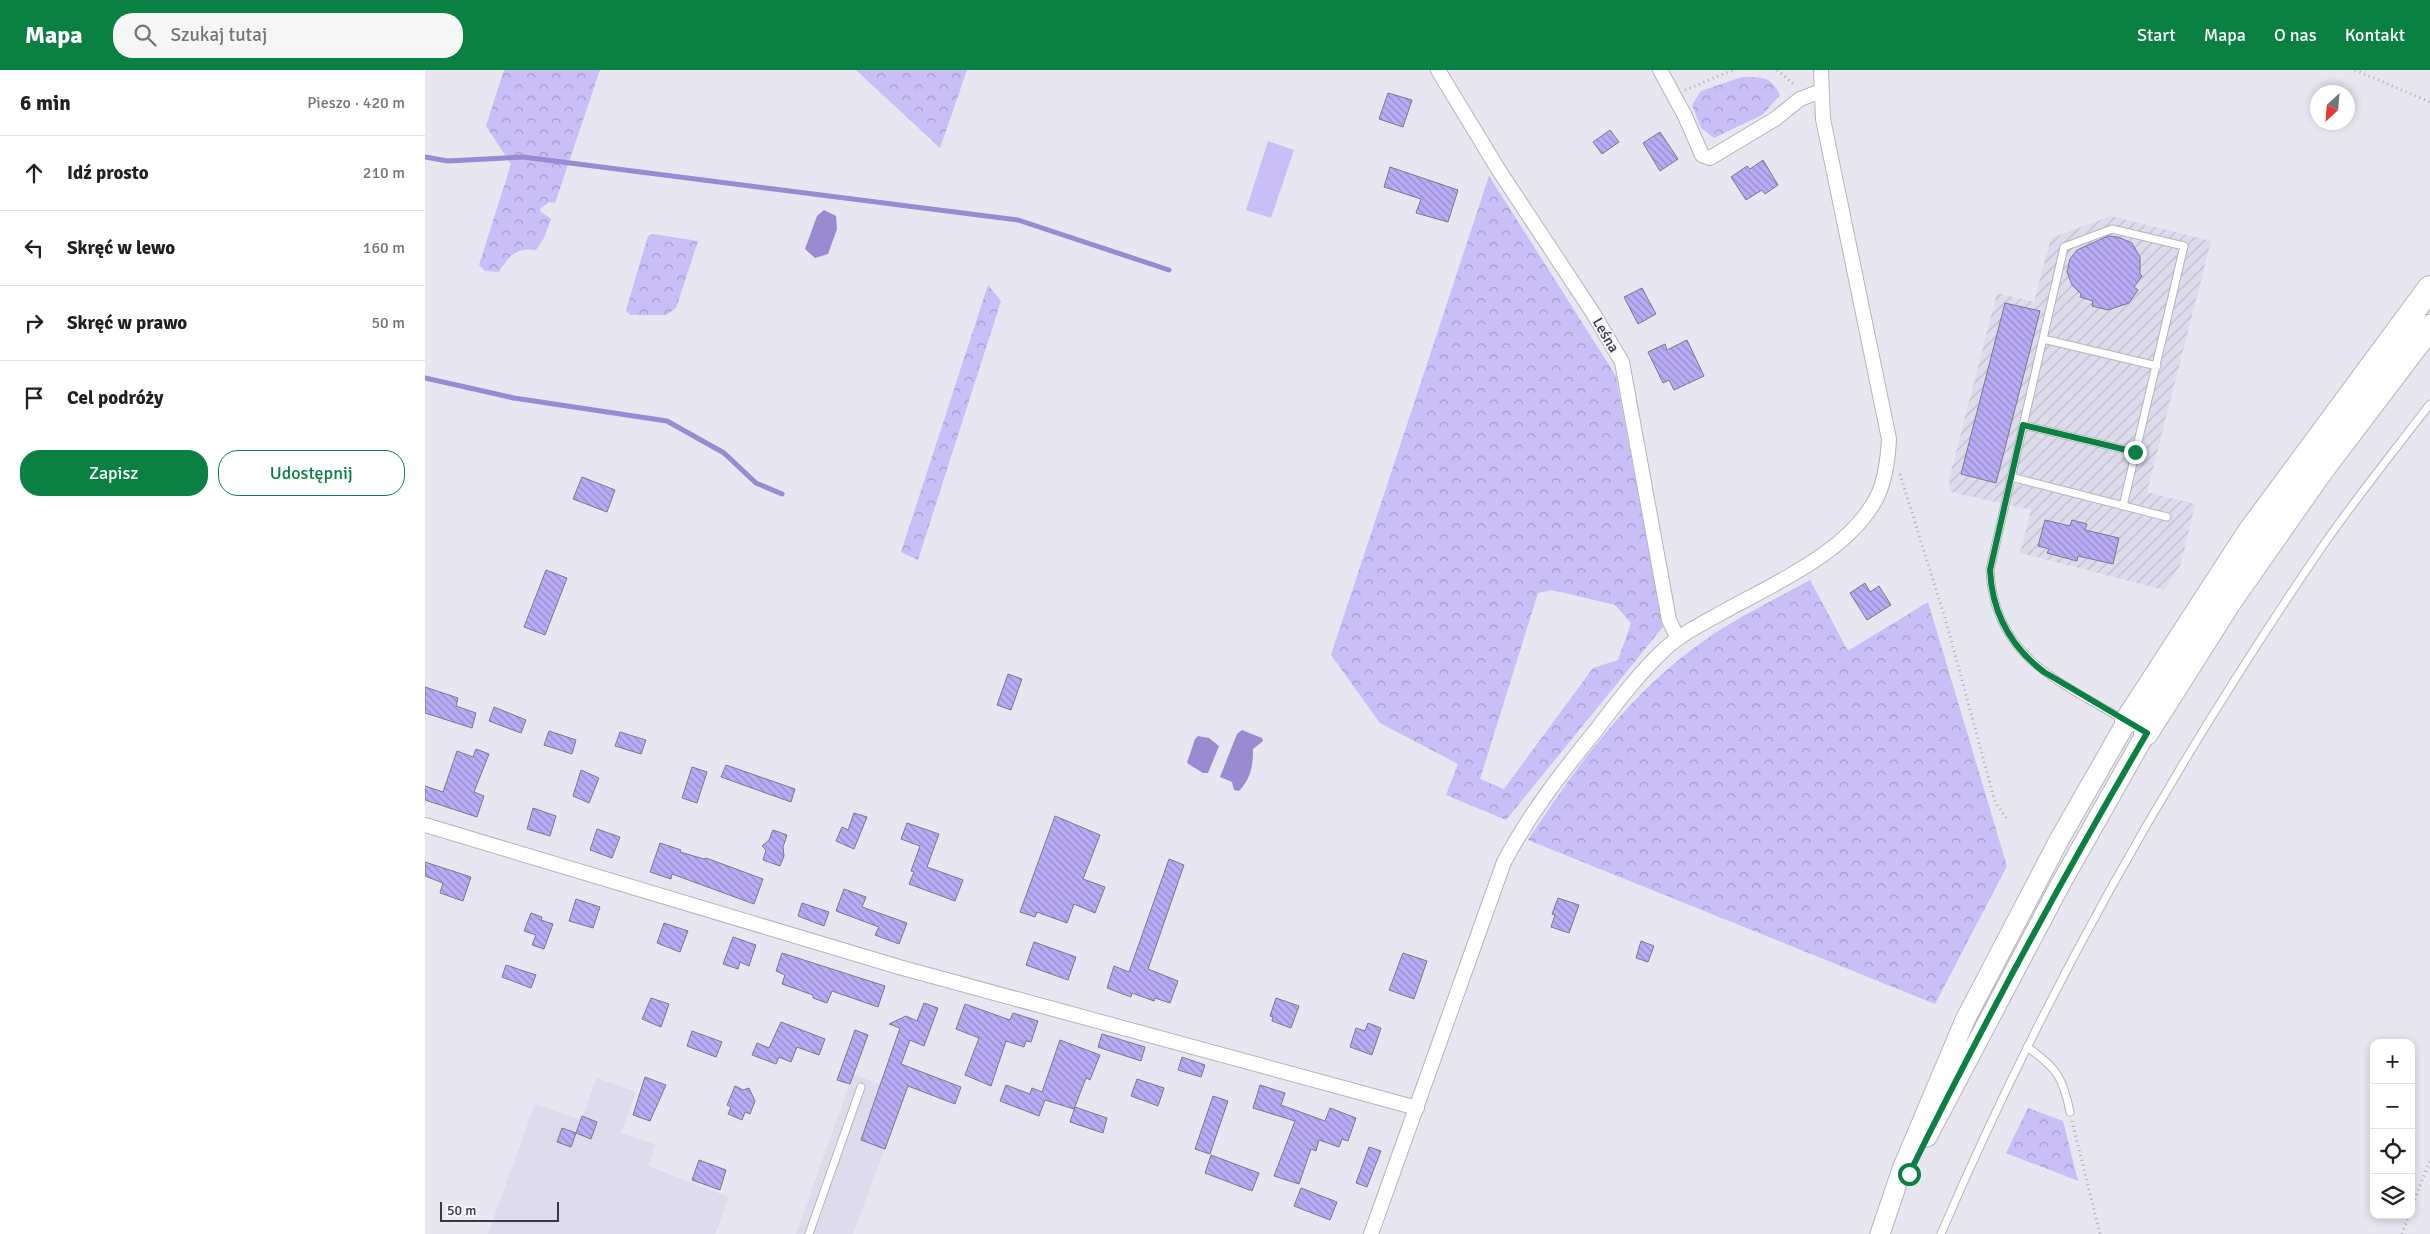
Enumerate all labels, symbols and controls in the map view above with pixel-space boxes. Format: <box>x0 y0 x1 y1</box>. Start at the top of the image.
search box <box>113 13 463 58</box>
text: Mapa <box>25 20 83 50</box>
icon: search <box>131 21 159 49</box>
text: Szukaj tutaj <box>171 23 267 47</box>
text: Start <box>2137 24 2176 46</box>
text: Mapa <box>2204 24 2246 46</box>
text: O nas <box>2274 24 2317 46</box>
text: Kontakt <box>2345 24 2405 46</box>
north arrow <box>2310 85 2355 130</box>
text: 6 min <box>20 90 71 116</box>
text: Pieszo · 420 m <box>307 93 405 113</box>
icon: ahead <box>20 159 48 187</box>
text: Idź prosto <box>67 161 149 185</box>
text: 210 m <box>363 163 405 183</box>
icon: left <box>20 234 48 262</box>
text: Skręć w lewo <box>67 236 175 260</box>
text: 160 m <box>363 238 405 258</box>
icon: right <box>20 309 48 337</box>
text: Skręć w prawo <box>67 311 187 335</box>
text: 50 m <box>371 313 405 333</box>
street label: Leśna <box>1589 314 1623 356</box>
icon: arrive <box>20 384 48 412</box>
text: Cel podróży <box>67 386 163 410</box>
route end <box>2124 441 2147 464</box>
button: Zapisz <box>20 450 208 496</box>
button: Udostępnij <box>218 450 405 496</box>
map controls <box>2370 1039 2415 1219</box>
button: + <box>2370 1039 2415 1084</box>
button: − <box>2370 1084 2415 1129</box>
button: locate <box>2370 1129 2415 1174</box>
route start <box>1898 1163 1921 1186</box>
button: layers <box>2370 1174 2415 1219</box>
scale bar <box>440 1199 559 1222</box>
text: 50 m <box>447 1202 476 1219</box>

